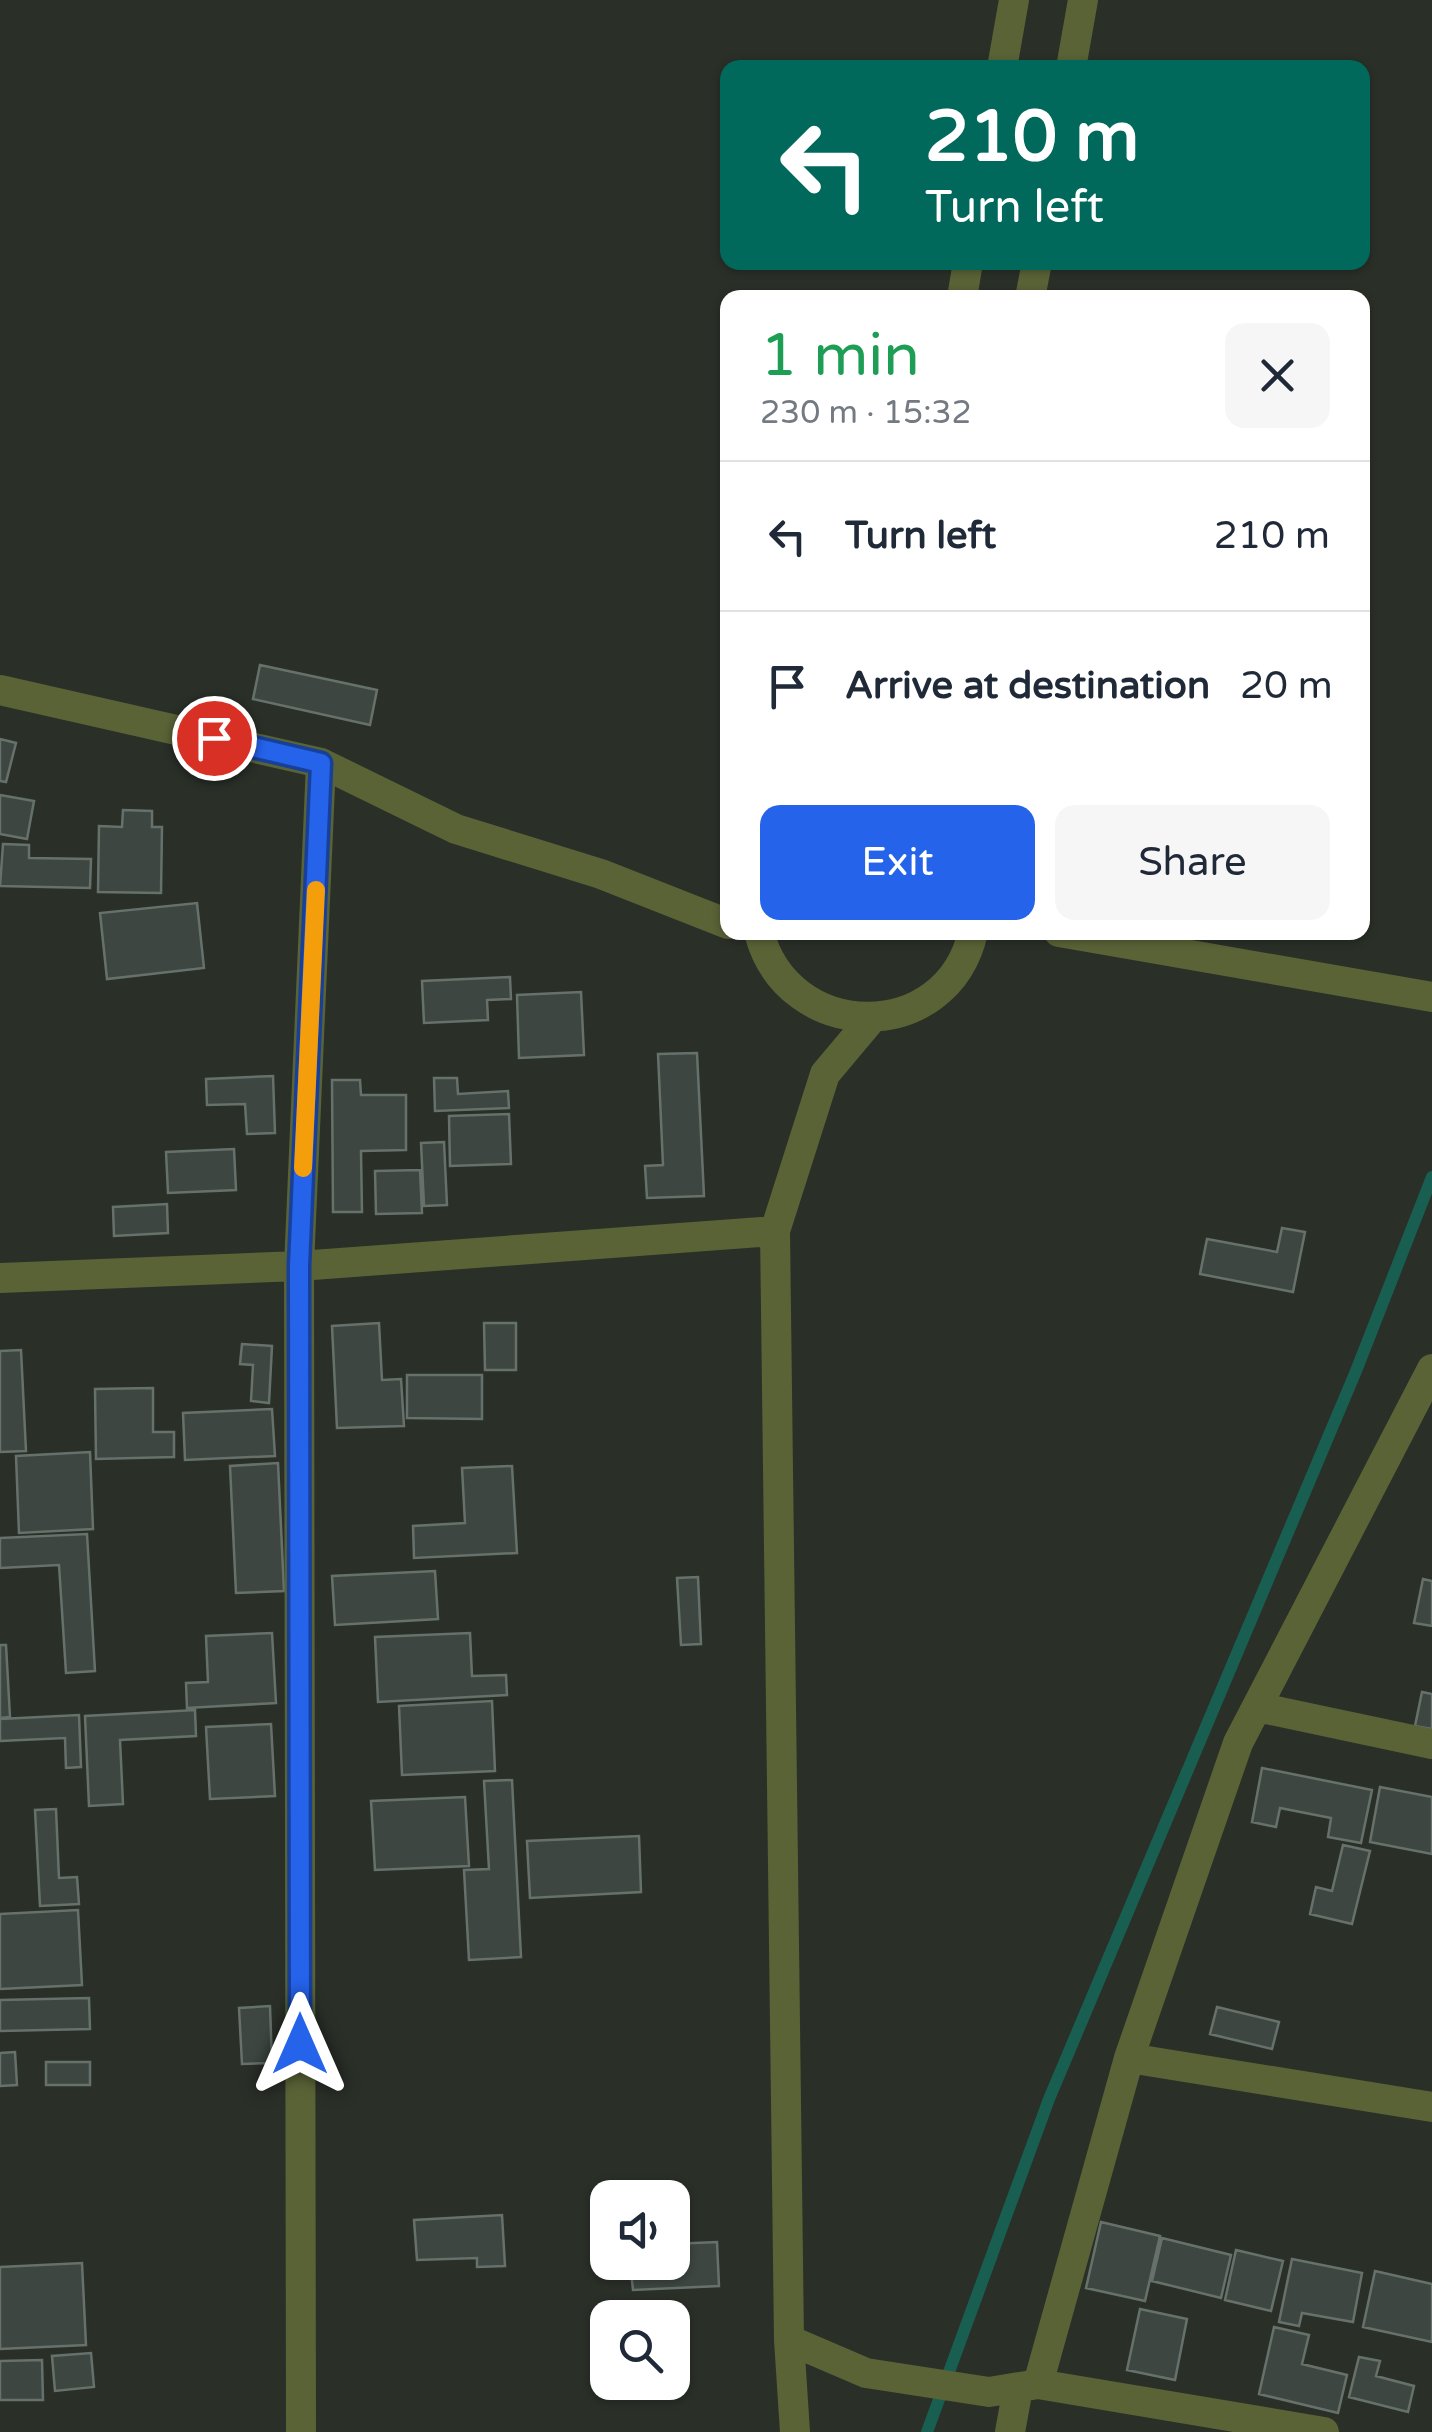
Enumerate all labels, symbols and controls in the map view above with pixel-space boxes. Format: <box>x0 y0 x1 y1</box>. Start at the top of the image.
text: 210 m <box>925 96 1139 180</box>
icon: left <box>760 100 890 230</box>
text: Turn left <box>925 181 1104 235</box>
text: 1 min <box>760 320 920 392</box>
button: close <box>1225 323 1330 428</box>
text: 230 m · 15:32 <box>760 394 972 432</box>
icon: left <box>760 509 815 564</box>
text: Turn left <box>845 513 996 559</box>
text: 210 m <box>1214 513 1330 559</box>
icon: arrive <box>760 659 815 714</box>
text: Arrive at destination <box>845 663 1210 709</box>
text: 20 m <box>1240 663 1333 709</box>
pin <box>172 696 257 781</box>
icon: arrive <box>187 711 242 766</box>
button: Exit <box>760 805 1035 920</box>
button: Share <box>1055 805 1330 920</box>
position arrow <box>248 1992 352 2096</box>
map controls <box>590 2180 690 2400</box>
button: sound <box>590 2180 690 2280</box>
button: search <box>590 2300 690 2400</box>

